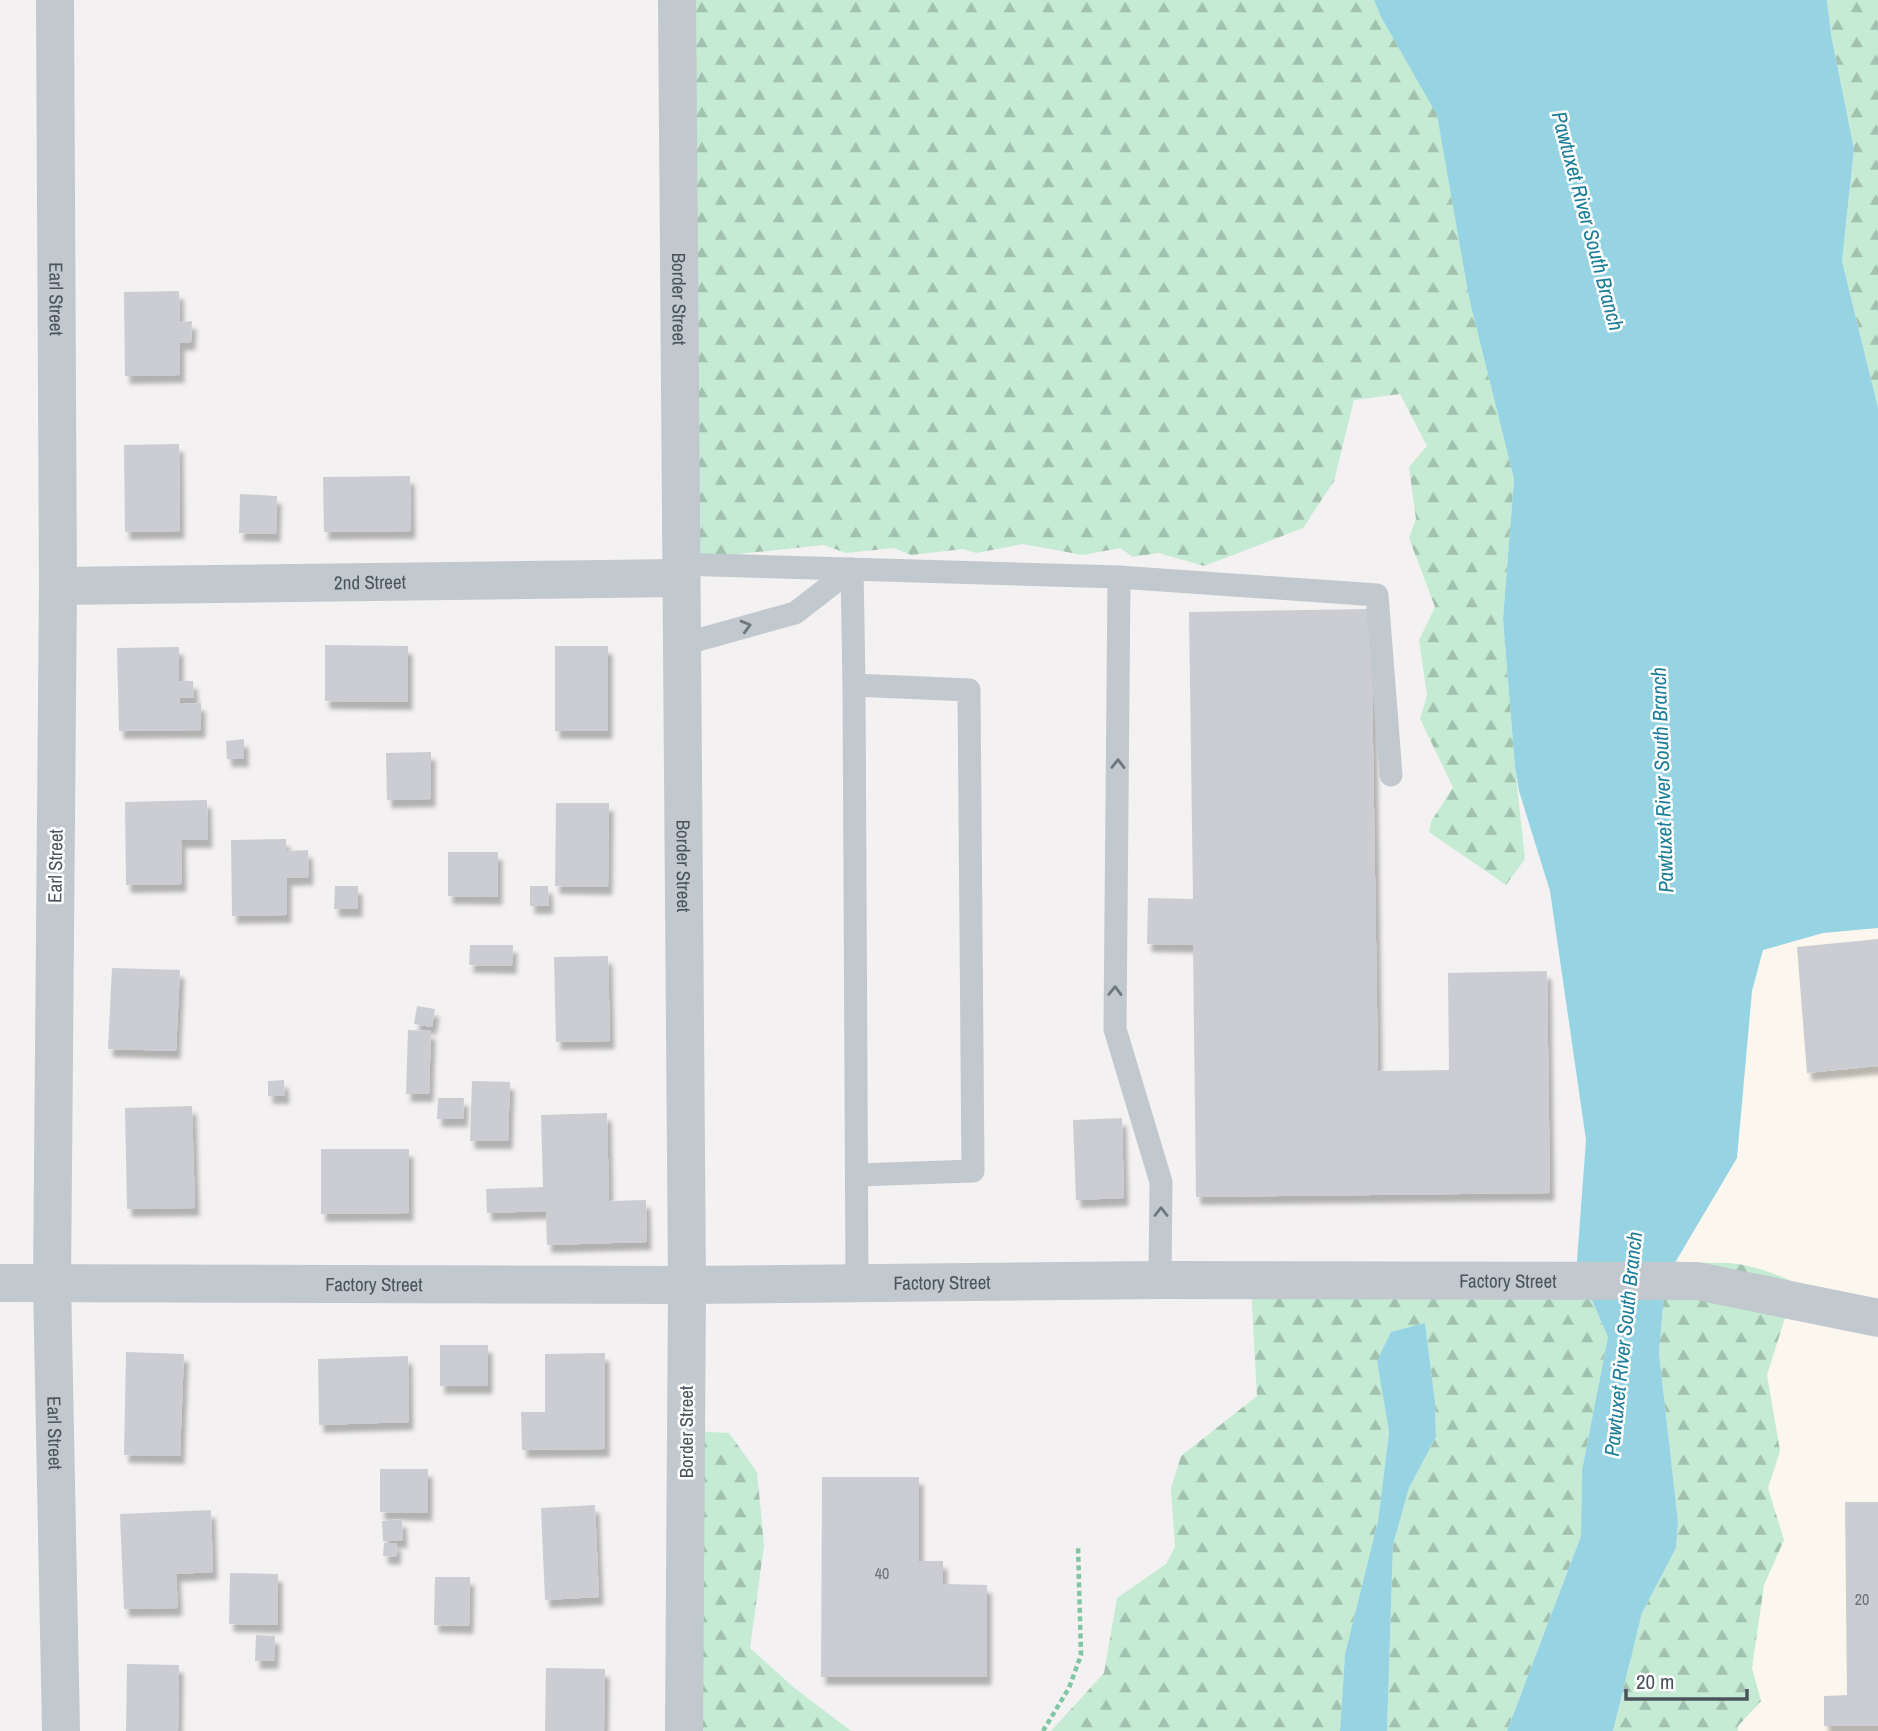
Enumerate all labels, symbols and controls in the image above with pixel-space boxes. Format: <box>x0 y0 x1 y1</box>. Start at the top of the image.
water label: Pawtuxet River South Branch <box>1545 108 1631 334</box>
street label: Border Street <box>666 253 693 346</box>
street label: Earl Street <box>43 262 70 337</box>
street label: 2nd Street <box>334 569 407 595</box>
one-way arrow <box>740 620 752 635</box>
water label: Pawtuxet River South Branch <box>1644 667 1680 893</box>
one-way arrow <box>1110 758 1125 769</box>
street label: Border Street <box>670 819 697 913</box>
street label: Earl Street <box>41 828 69 903</box>
one-way arrow <box>1108 985 1123 996</box>
one-way arrow <box>1153 1206 1169 1217</box>
water label: Pawtuxet River South Branch <box>1597 1230 1649 1458</box>
street label: Factory Street <box>1459 1268 1557 1294</box>
street label: Factory Street <box>893 1269 991 1296</box>
street label: Factory Street <box>325 1271 423 1297</box>
street label: Border Street <box>673 1385 699 1478</box>
street label: Earl Street <box>41 1396 69 1471</box>
house number: 40 <box>875 1562 889 1584</box>
house number: 20 <box>1855 1588 1869 1610</box>
scale bar <box>1626 1658 1747 1702</box>
text: 20 m <box>1636 1667 1674 1696</box>

